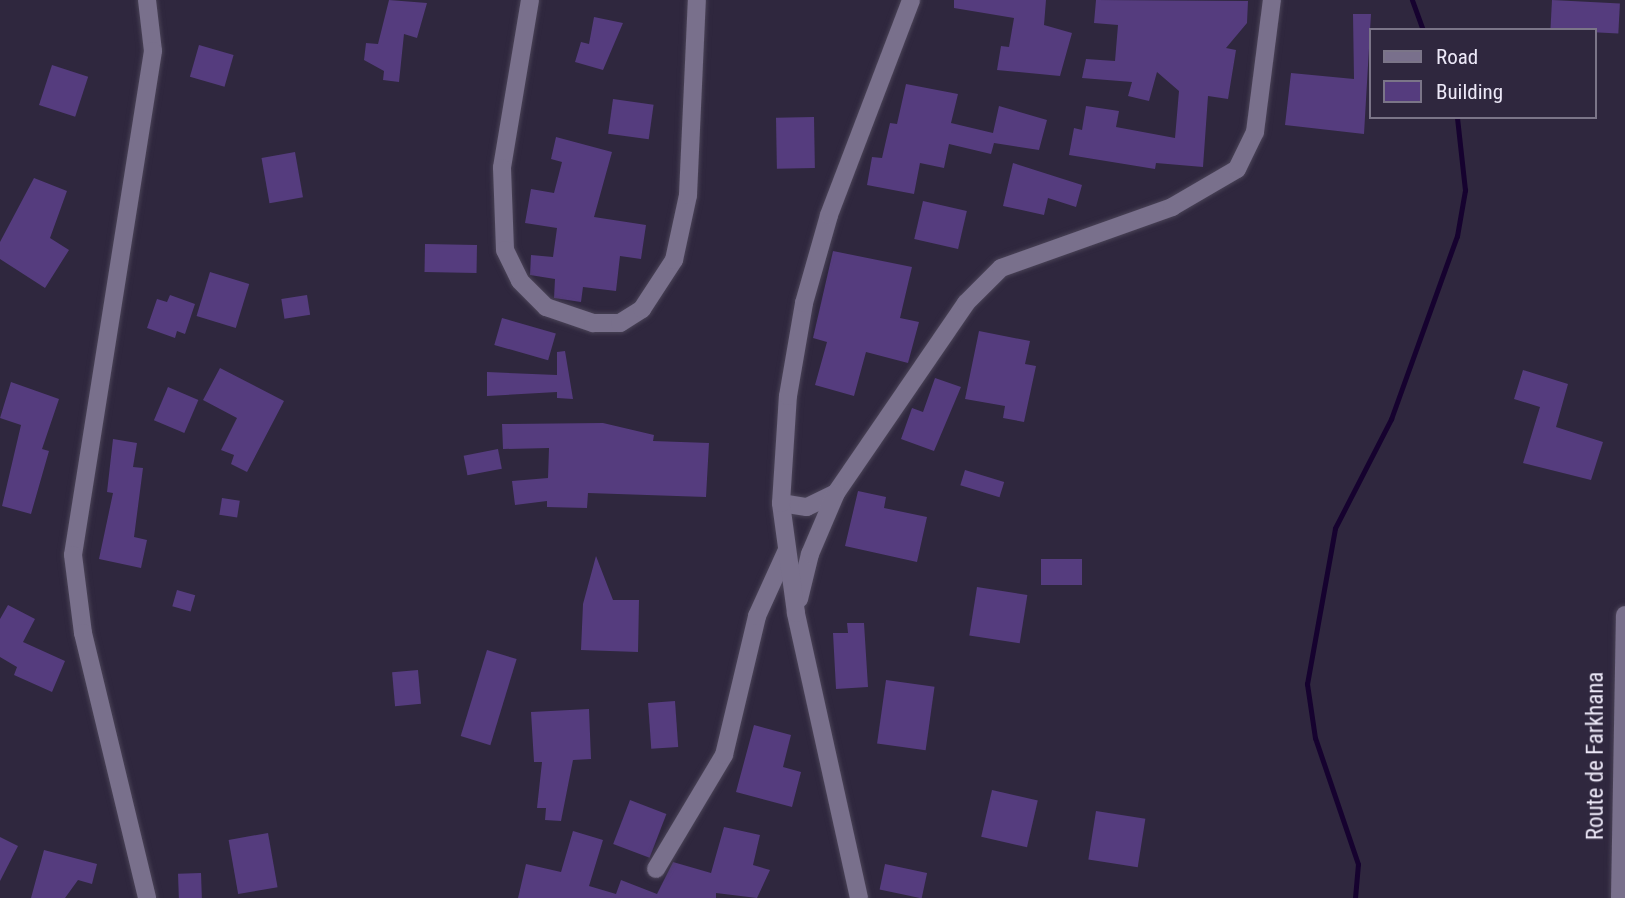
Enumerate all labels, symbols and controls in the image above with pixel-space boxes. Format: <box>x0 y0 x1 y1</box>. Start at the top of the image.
legend <box>1370 28 1597 119</box>
text: Road <box>1436 45 1478 69</box>
text: Building <box>1436 80 1503 104</box>
street label: Route de Farkhana <box>1582 672 1610 840</box>

